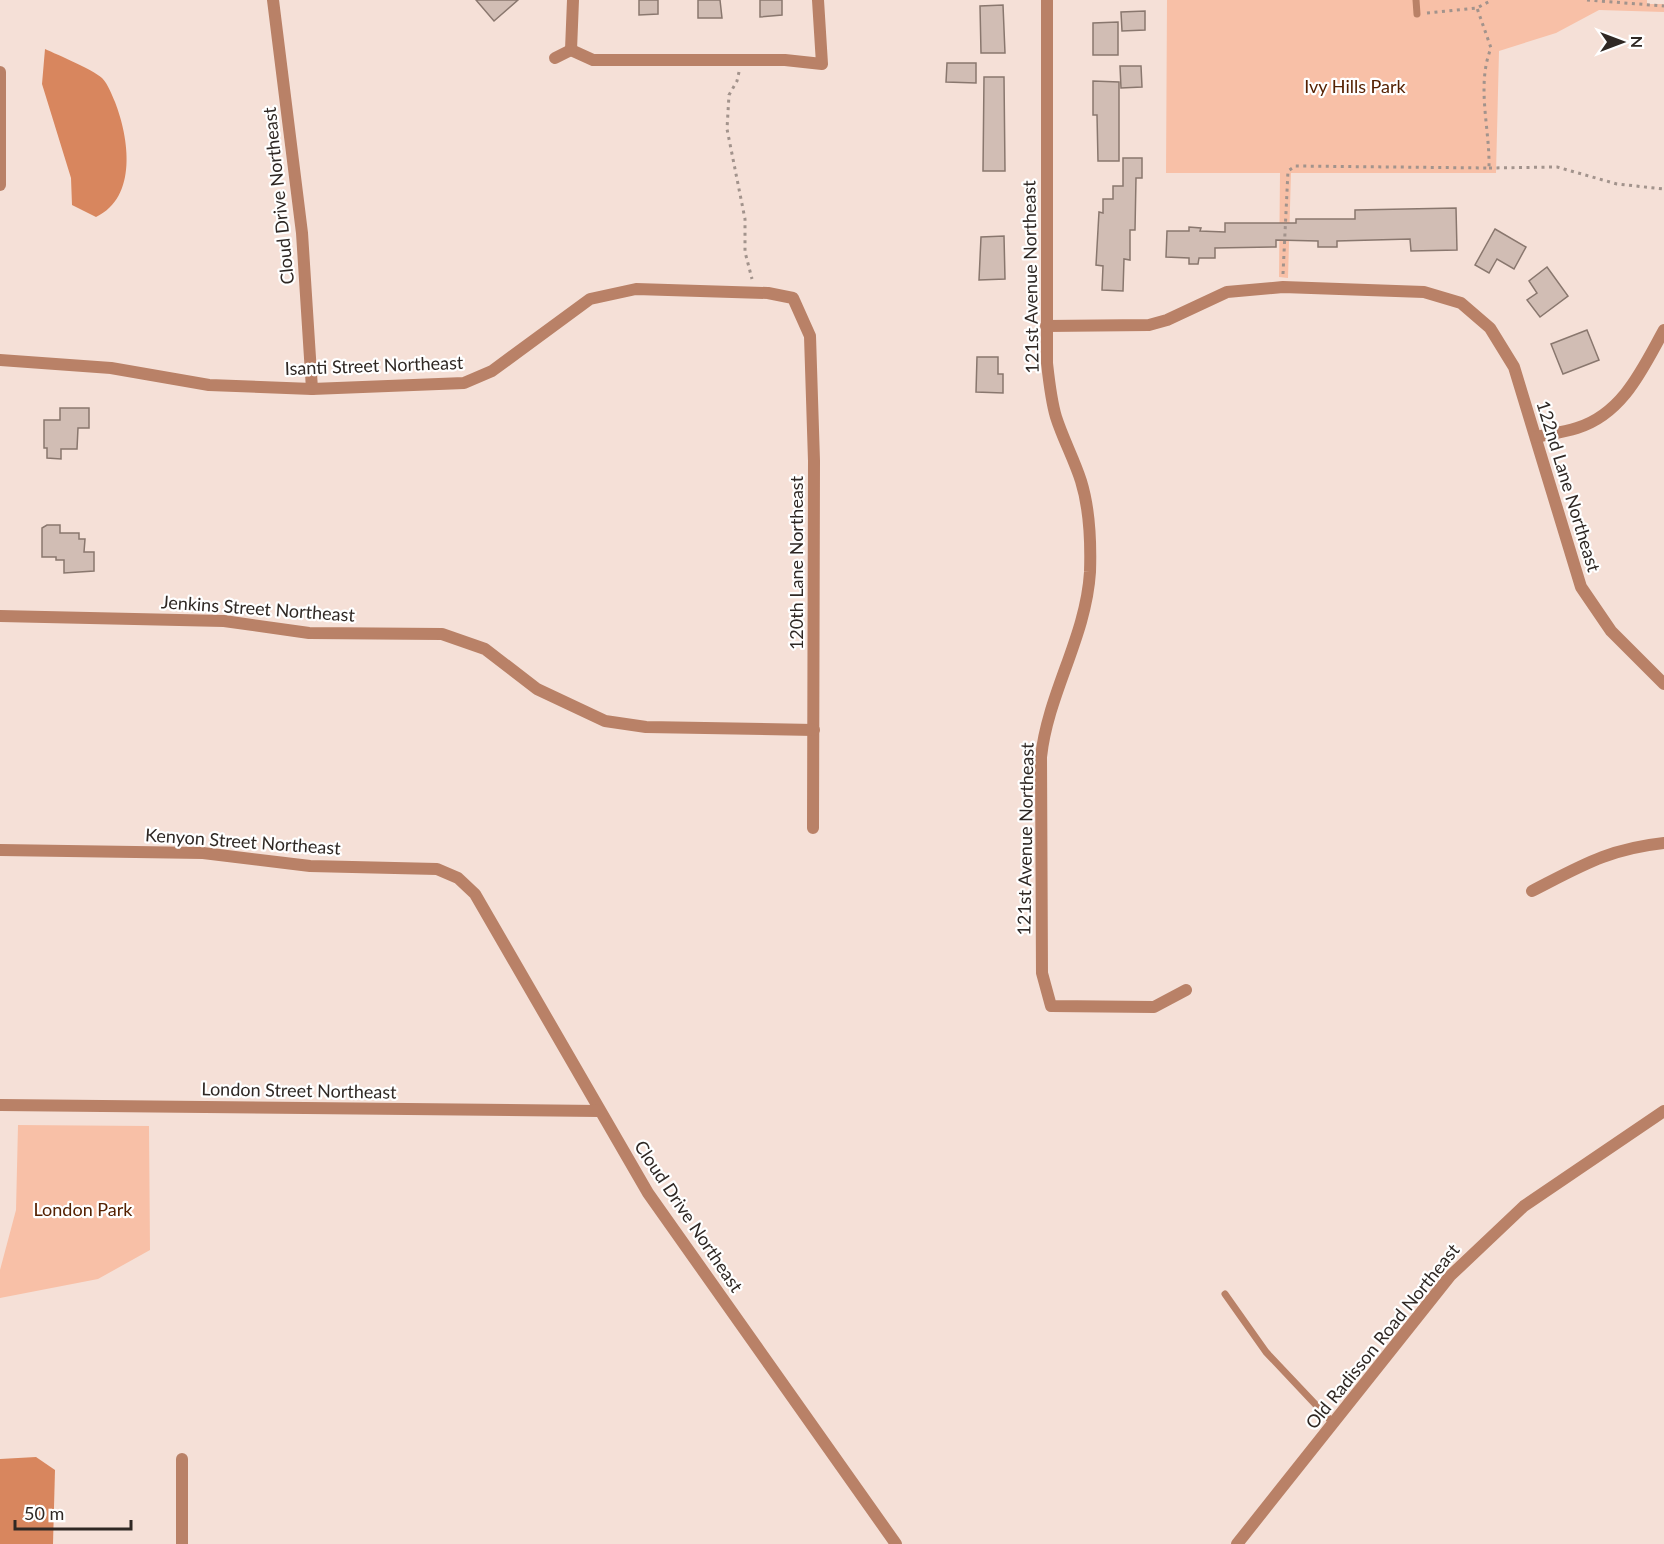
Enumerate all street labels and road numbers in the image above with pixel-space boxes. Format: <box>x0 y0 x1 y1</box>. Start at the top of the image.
street label: Cloud Drive Northeast <box>258 106 298 286</box>
street label: 121st Avenue Northeast <box>1017 180 1043 374</box>
street label: Isanti Street Northeast <box>284 351 464 379</box>
street label: 122nd Lane Northeast <box>1532 398 1606 575</box>
street label: 120th Lane Northeast <box>785 475 807 650</box>
street label: Jenkins Street Northeast <box>160 590 356 626</box>
street label: 121st Avenue Northeast <box>1012 742 1038 936</box>
street label: Kenyon Street Northeast <box>145 823 342 859</box>
street label: London Street Northeast <box>201 1077 397 1103</box>
street label: Cloud Drive Northeast <box>630 1136 748 1296</box>
street label: Old Radisson Road Northeast <box>1300 1238 1464 1433</box>

